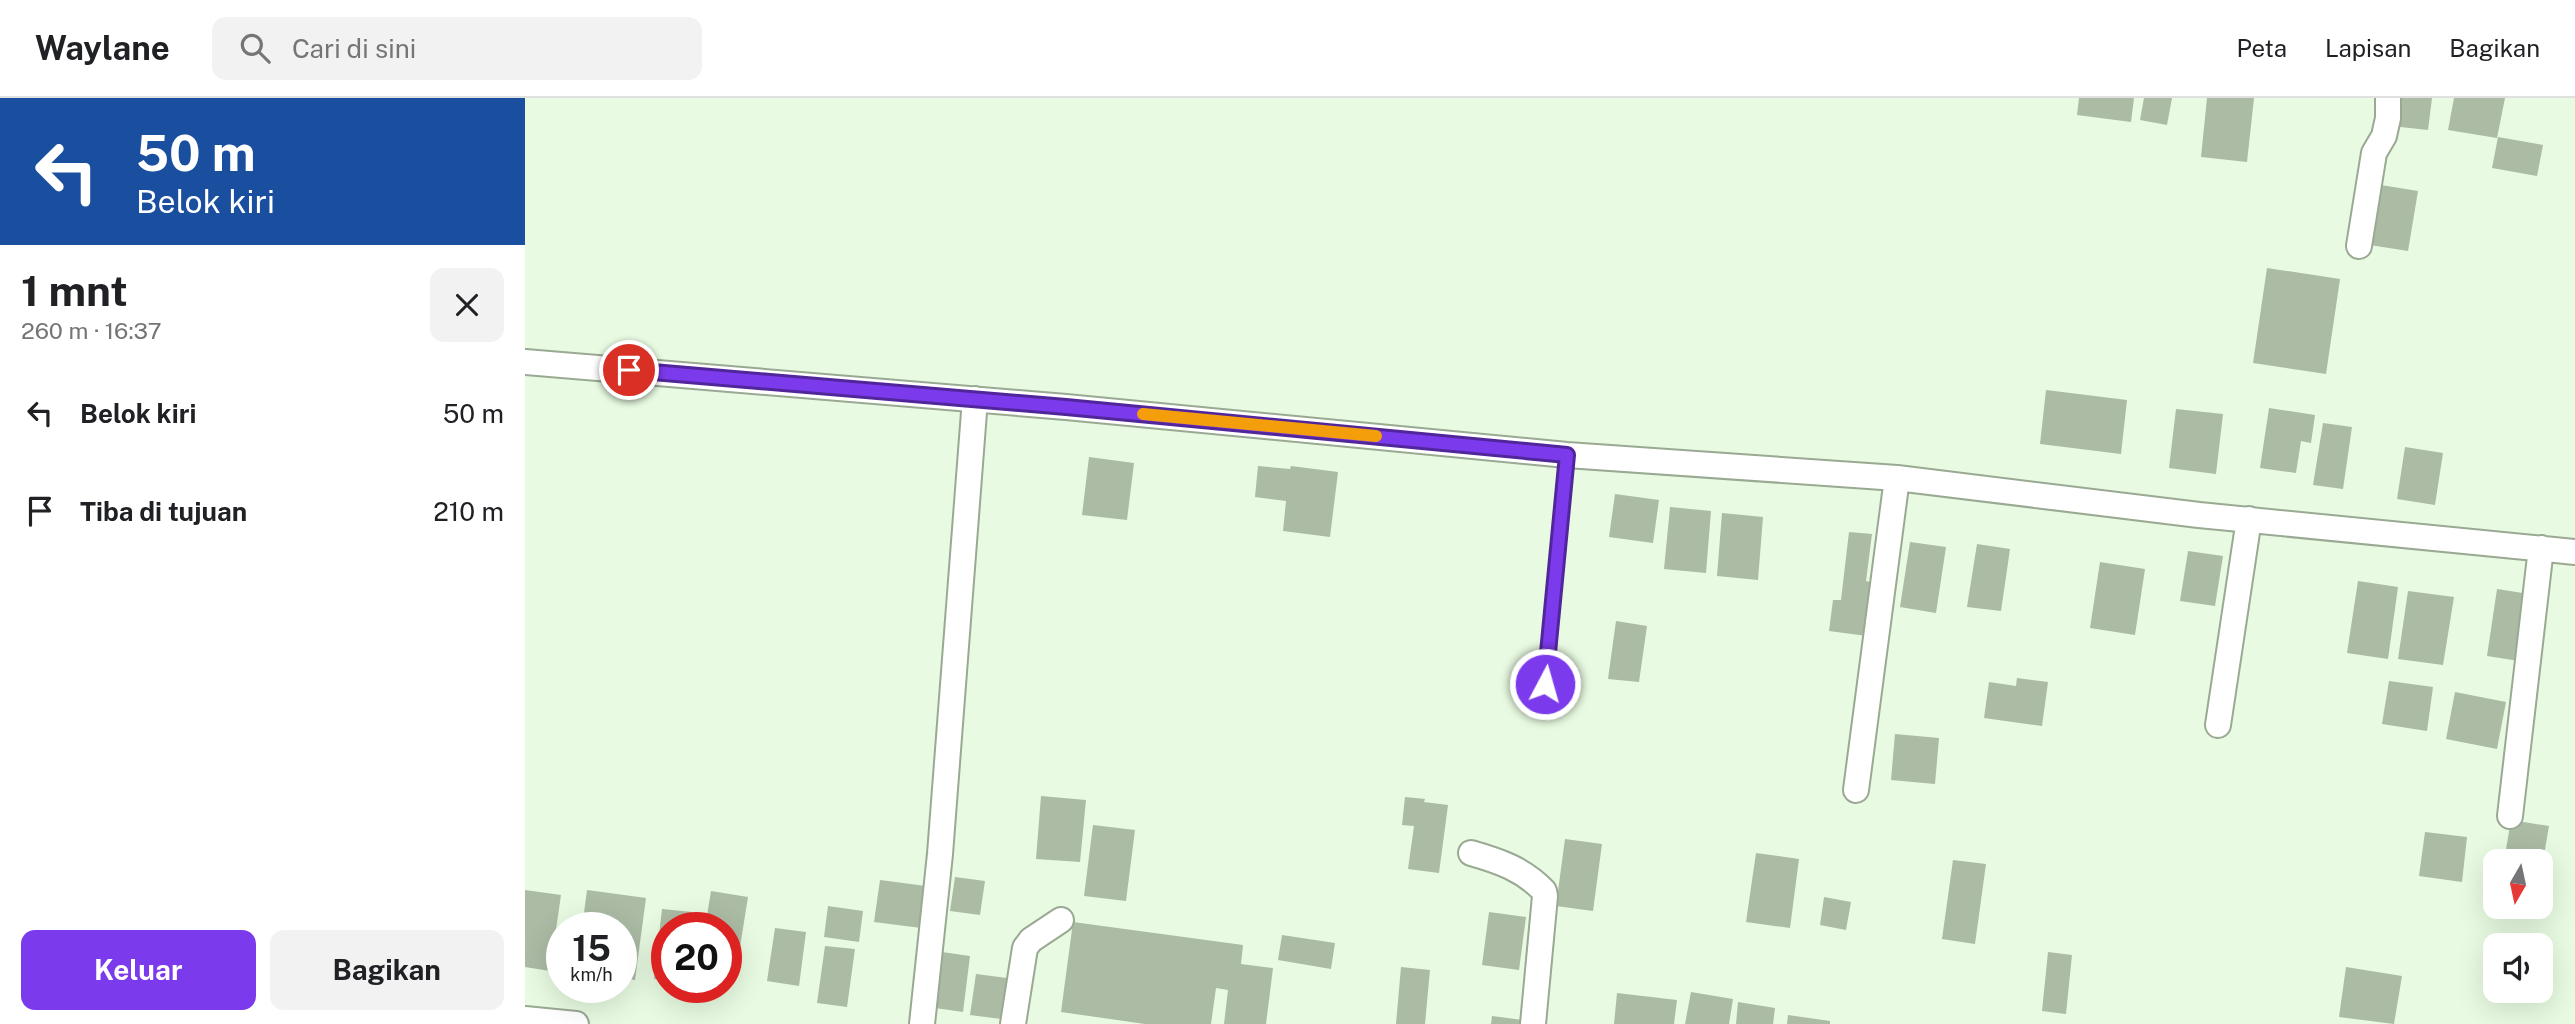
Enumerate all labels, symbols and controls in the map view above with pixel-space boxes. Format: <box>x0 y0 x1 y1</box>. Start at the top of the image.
search box <box>212 17 702 80</box>
text: Waylane <box>35 29 170 67</box>
icon: search <box>236 29 274 67</box>
text: Cari di sini <box>292 33 416 64</box>
text: Peta <box>2236 34 2287 62</box>
text: Lapisan <box>2325 34 2411 62</box>
text: Bagikan <box>2449 34 2540 62</box>
text: 50 m <box>136 124 256 182</box>
icon: left <box>21 126 112 217</box>
text: Belok kiri <box>136 183 275 220</box>
text: 1 mnt <box>21 266 128 315</box>
button: close <box>430 268 504 342</box>
text: 260 m · 16:37 <box>21 317 162 344</box>
pin <box>599 340 659 400</box>
icon: arrive <box>610 351 648 389</box>
icon: left <box>21 394 59 432</box>
text: Belok kiri <box>80 398 196 429</box>
text: 50 m <box>443 398 504 429</box>
icon: arrive <box>21 492 59 530</box>
text: Tiba di tujuan <box>80 496 247 527</box>
text: 210 m <box>433 496 504 527</box>
position arrow <box>1508 647 1582 721</box>
north arrow <box>2483 849 2553 919</box>
map controls <box>2483 849 2553 1003</box>
speed limit sign: 20 <box>651 912 742 1003</box>
text: 15 <box>572 928 611 969</box>
button: Keluar <box>21 930 256 1010</box>
button: Bagikan <box>270 930 504 1010</box>
button: sound <box>2483 933 2553 1003</box>
text: km/h <box>570 964 613 985</box>

